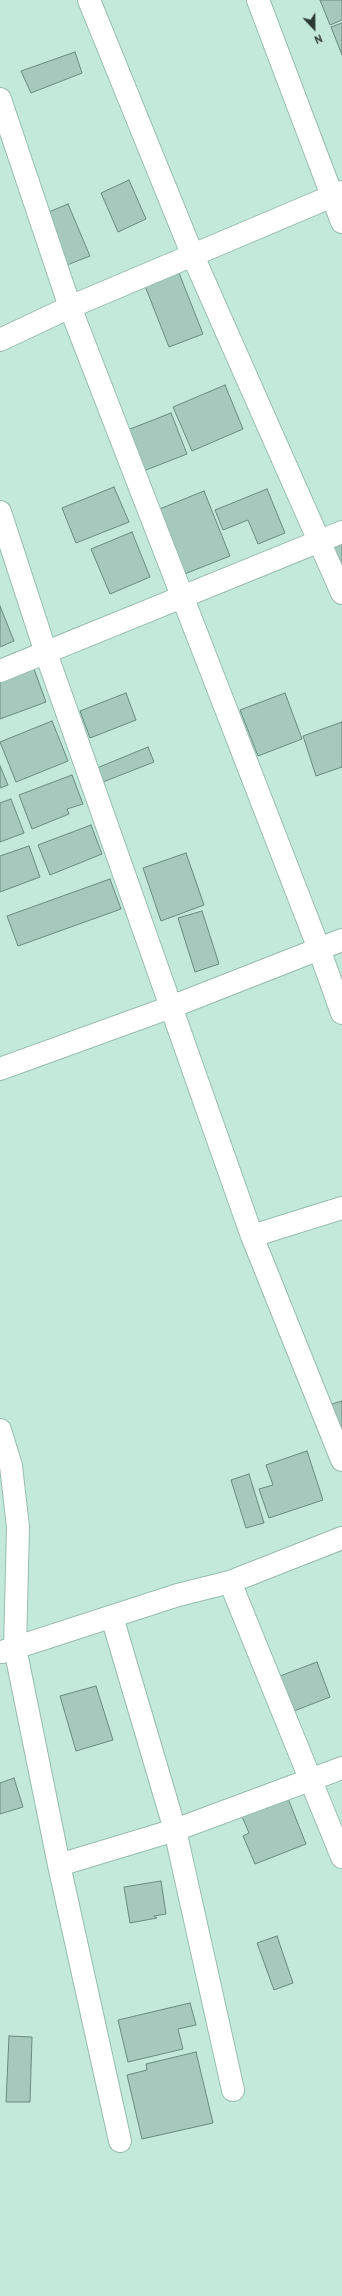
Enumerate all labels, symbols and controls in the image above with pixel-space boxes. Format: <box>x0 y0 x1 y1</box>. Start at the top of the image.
north arrow <box>294 8 334 48</box>
text: N <box>313 31 324 47</box>

